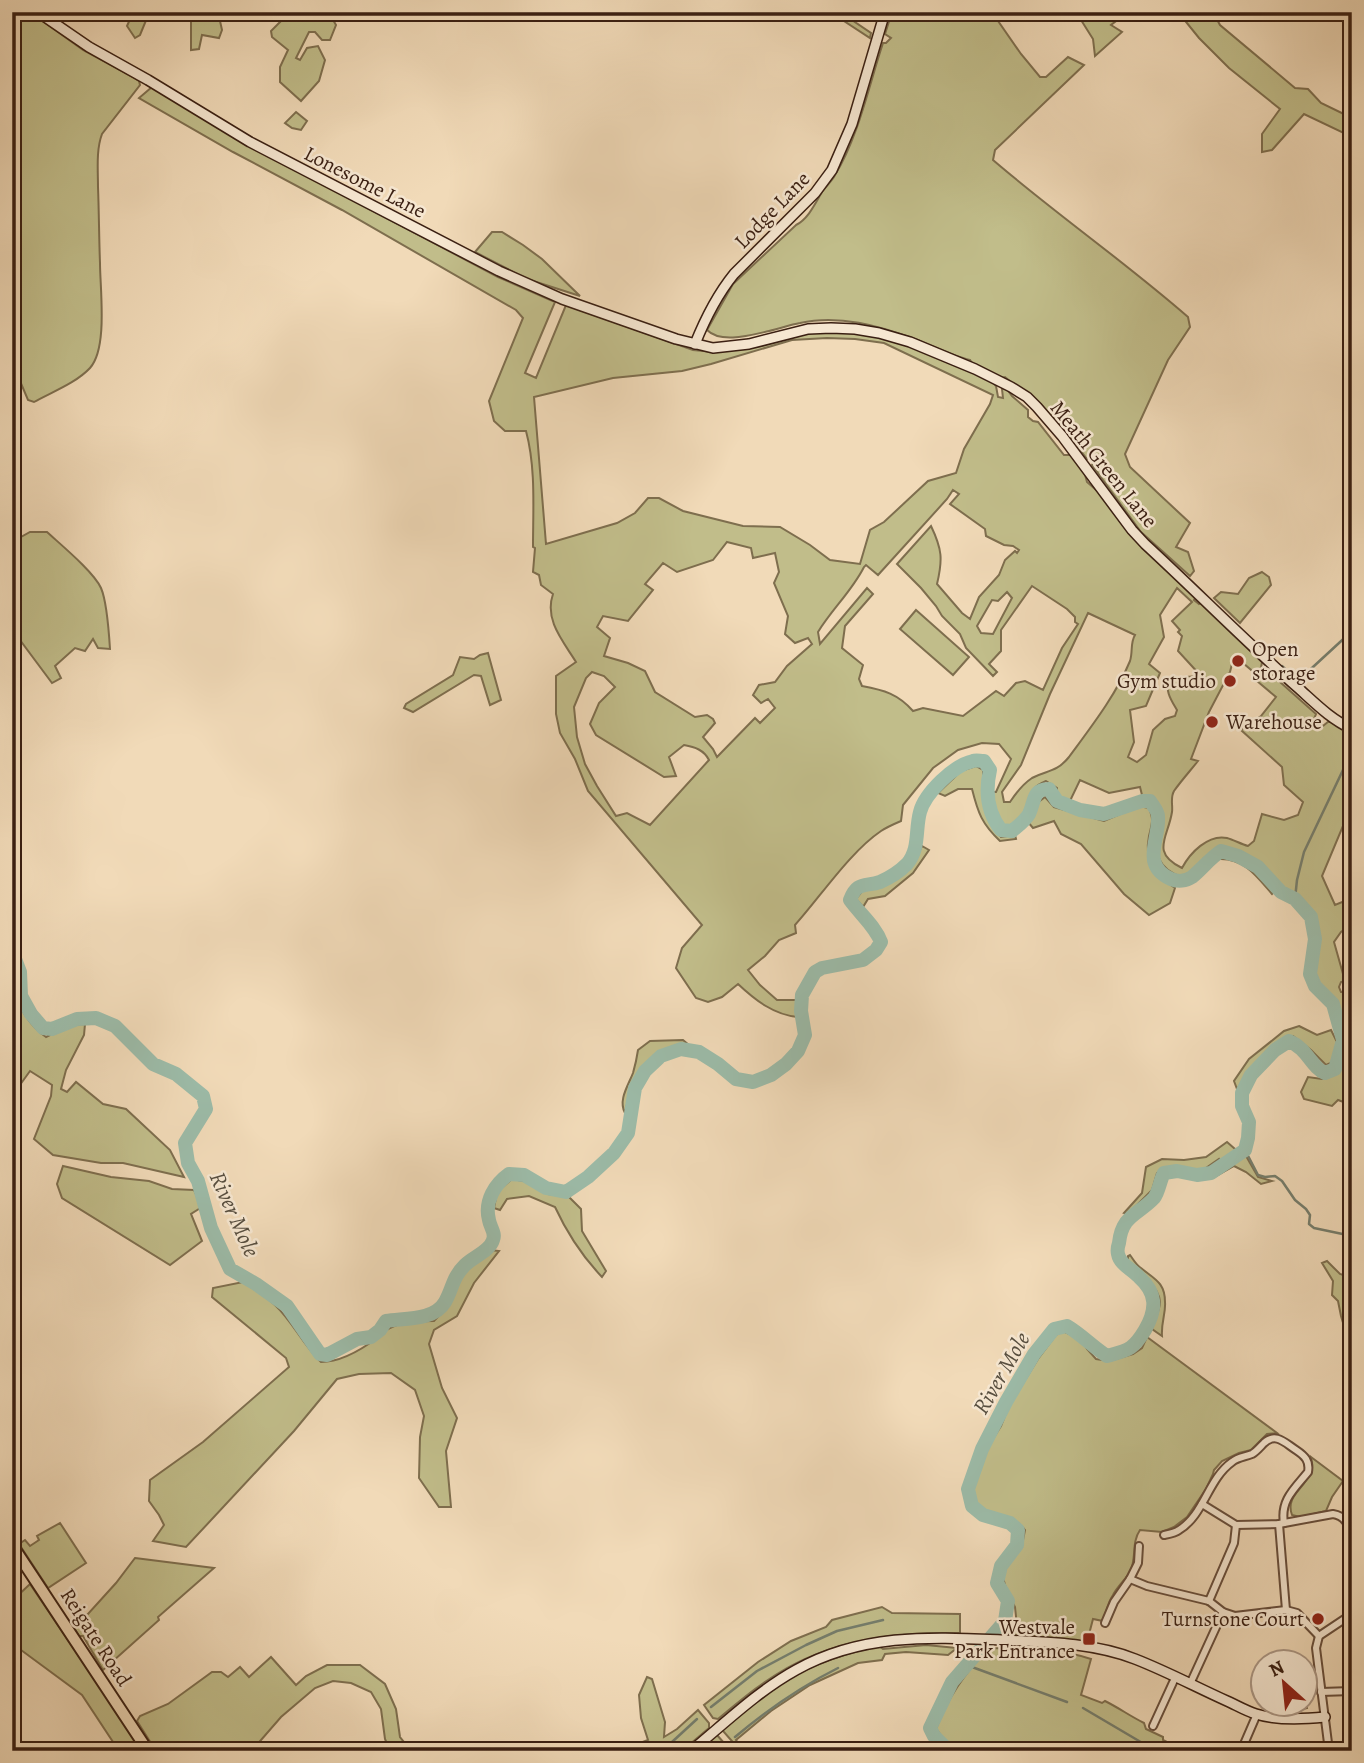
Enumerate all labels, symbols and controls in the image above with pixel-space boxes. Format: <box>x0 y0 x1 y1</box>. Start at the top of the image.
street label: Lonesome Lane <box>299 139 431 225</box>
street label: Lodge Lane <box>728 165 816 255</box>
street label: Meath Green Lane <box>1044 395 1164 533</box>
place label: Open storage <box>1252 635 1315 687</box>
marker: Open storage <box>1230 653 1246 669</box>
place label: Gym studio <box>1117 667 1216 695</box>
marker: Gym studio <box>1222 673 1238 689</box>
place label: Warehouse <box>1225 708 1322 736</box>
marker: Warehouse <box>1204 714 1220 730</box>
water label: River Mole <box>202 1167 267 1262</box>
water label: River Mole <box>965 1326 1037 1420</box>
street label: Reigate Road <box>54 1582 139 1692</box>
place label: Turnstone Court <box>1162 1605 1304 1633</box>
marker: Turnstone Court <box>1310 1611 1326 1627</box>
place label: Westvale Park Entrance <box>954 1613 1075 1665</box>
marker: Westvale Park Entrance <box>1081 1631 1097 1647</box>
north arrow <box>1248 1648 1318 1718</box>
text: N <box>1265 1654 1289 1683</box>

